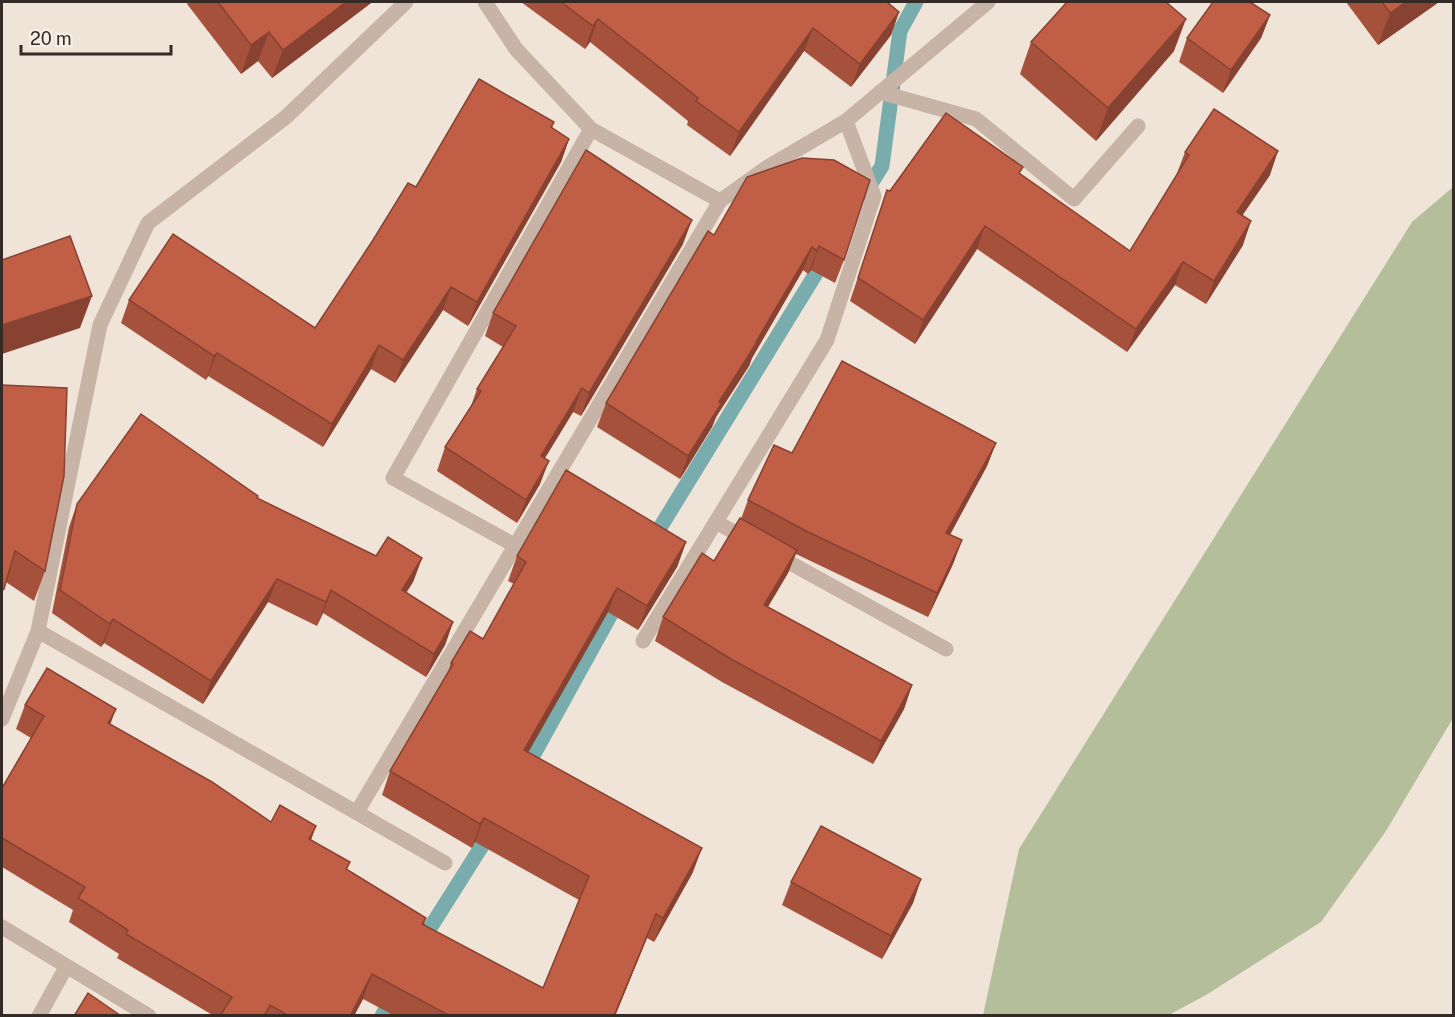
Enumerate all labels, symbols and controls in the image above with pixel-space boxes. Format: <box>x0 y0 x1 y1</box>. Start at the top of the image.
scale bar <box>21 18 171 56</box>
text: 20 m <box>30 28 72 49</box>

